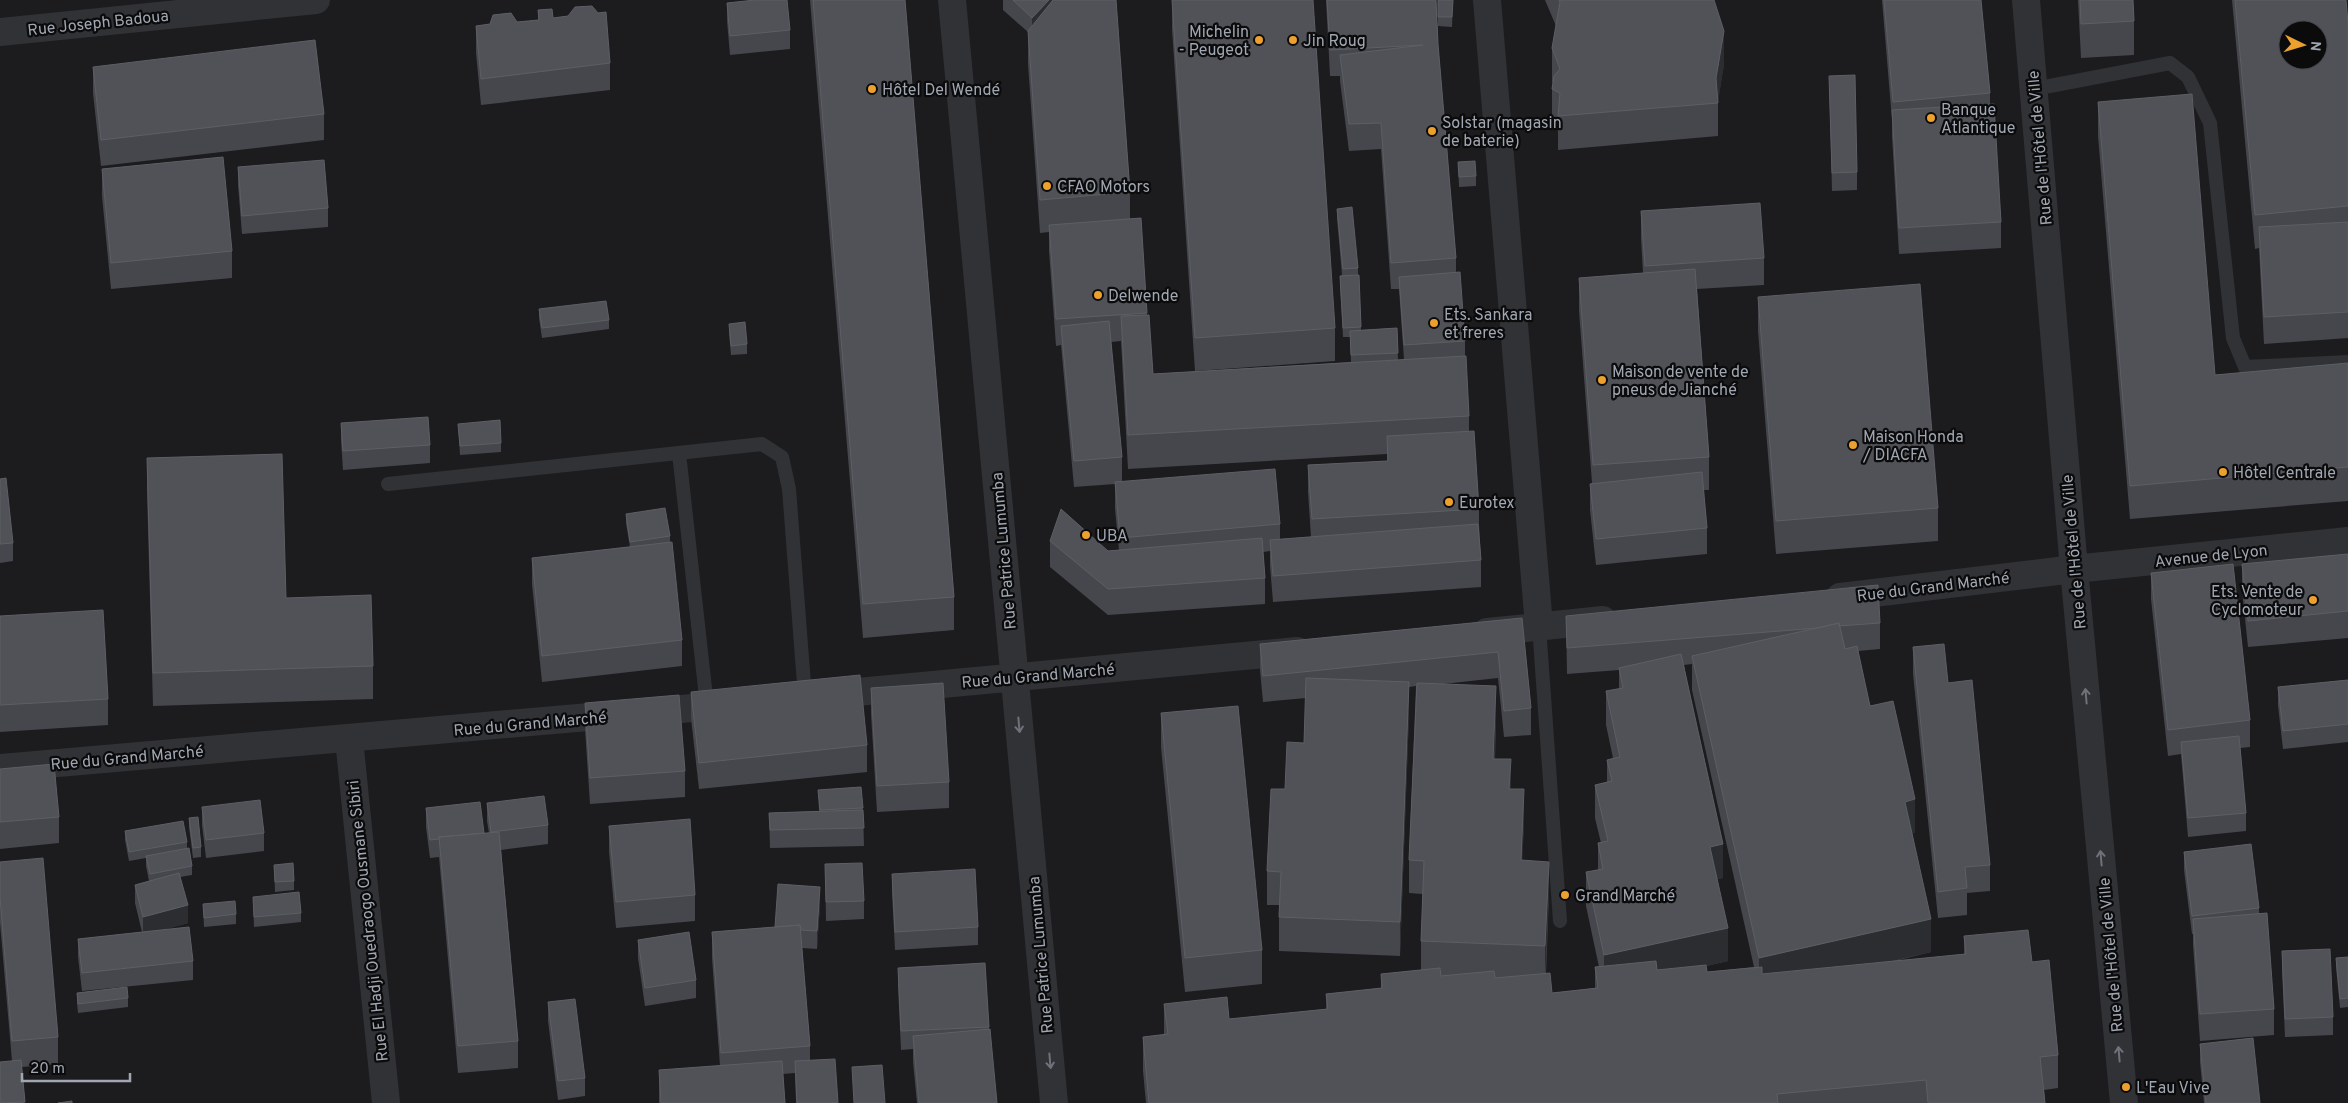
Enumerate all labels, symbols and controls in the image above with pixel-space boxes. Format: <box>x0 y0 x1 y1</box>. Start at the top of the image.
street label: Rue Joseph Badoua <box>27 7 170 41</box>
north arrow <box>2278 20 2328 70</box>
place label: Michelin - Peugeot <box>1179 23 1249 61</box>
place label: Jin Roug <box>1303 32 1366 52</box>
marker: Michelin - Peugeot <box>1253 34 1265 46</box>
marker: Jin Roug <box>1287 34 1299 46</box>
text: N <box>2306 40 2323 52</box>
street label: Rue de l'Hôtel de Ville <box>2024 70 2058 226</box>
place label: Hôtel Del Wendé <box>882 81 1000 101</box>
marker: Hôtel Del Wendé <box>866 83 878 95</box>
place label: Banque Atlantique <box>1941 101 2015 139</box>
marker: Banque Atlantique <box>1925 112 1937 124</box>
place label: Solstar (magasin de baterie) <box>1442 114 1562 152</box>
marker: Solstar (magasin de baterie) <box>1426 125 1438 137</box>
place label: CFAO Motors <box>1057 178 1150 198</box>
marker: CFAO Motors <box>1041 180 1053 192</box>
place label: Delwende <box>1108 287 1178 307</box>
marker: Delwende <box>1092 289 1104 301</box>
place label: Ets. Sankara et freres <box>1444 306 1533 344</box>
marker: Ets. Sankara et freres <box>1428 317 1440 329</box>
place label: Maison de vente de pneus de Jianché <box>1612 363 1749 401</box>
marker: Maison de vente de pneus de Jianché <box>1596 374 1608 386</box>
place label: Maison Honda / DIACFA <box>1862 428 1964 466</box>
marker: Maison Honda / DIACFA <box>1847 439 1859 451</box>
place label: Hôtel Centrale <box>2233 464 2336 484</box>
marker: Hôtel Centrale <box>2217 466 2229 478</box>
street label: Rue Patrice Lumumba <box>988 471 1022 630</box>
street label: Rue de l'Hôtel de Ville <box>2058 474 2092 630</box>
place label: Eurotex <box>1459 494 1515 514</box>
marker: Eurotex <box>1443 496 1455 508</box>
place label: UBA <box>1096 527 1128 547</box>
marker: UBA <box>1080 529 1092 541</box>
street label: Avenue de Lyon <box>2154 541 2269 573</box>
street label: Rue du Grand Marché <box>1856 569 2011 607</box>
place label: Ets. Vente de Cyclomoteur <box>2211 583 2303 621</box>
marker: Ets. Vente de Cyclomoteur <box>2307 594 2319 606</box>
street label: Rue du Grand Marché <box>961 660 1116 694</box>
one-way arrow <box>2081 688 2091 704</box>
street label: Rue du Grand Marché <box>453 708 608 742</box>
one-way arrow <box>1015 717 1024 733</box>
street label: Rue du Grand Marché <box>50 742 205 776</box>
street label: Rue El Hadji Ouedraogo Ousmane Sibiri <box>344 779 394 1062</box>
one-way arrow <box>2096 850 2106 866</box>
street label: Rue Patrice Lumumba <box>1025 875 1059 1034</box>
street label: Rue de l'Hôtel de Ville <box>2095 877 2129 1033</box>
place label: Grand Marché <box>1575 887 1675 907</box>
marker: Grand Marché <box>1559 889 1571 901</box>
one-way arrow <box>2114 1047 2124 1063</box>
scale bar <box>22 1050 130 1082</box>
one-way arrow <box>1045 1053 1055 1069</box>
text: 20 m <box>30 1060 65 1079</box>
place label: L'Eau Vive <box>2136 1079 2210 1099</box>
marker: L'Eau Vive <box>2120 1081 2132 1093</box>

